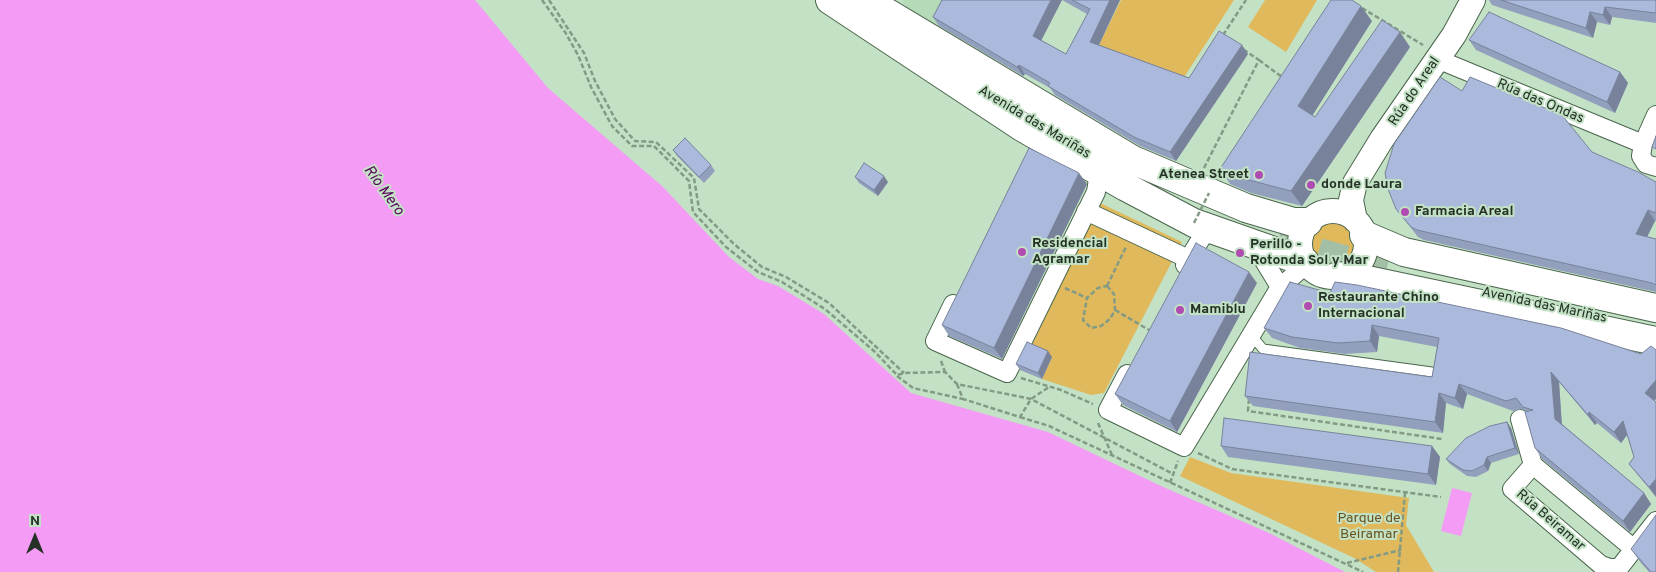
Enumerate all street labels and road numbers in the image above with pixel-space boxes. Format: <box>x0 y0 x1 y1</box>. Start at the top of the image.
street label: Rúa do Areal <box>1386 54 1444 130</box>
street label: Rúa das Ondas <box>1494 76 1586 128</box>
street label: Avenida das Mariñas <box>975 83 1093 163</box>
street label: Avenida das Mariñas <box>1480 285 1608 327</box>
street label: Rúa Beiramar <box>1512 487 1588 555</box>

